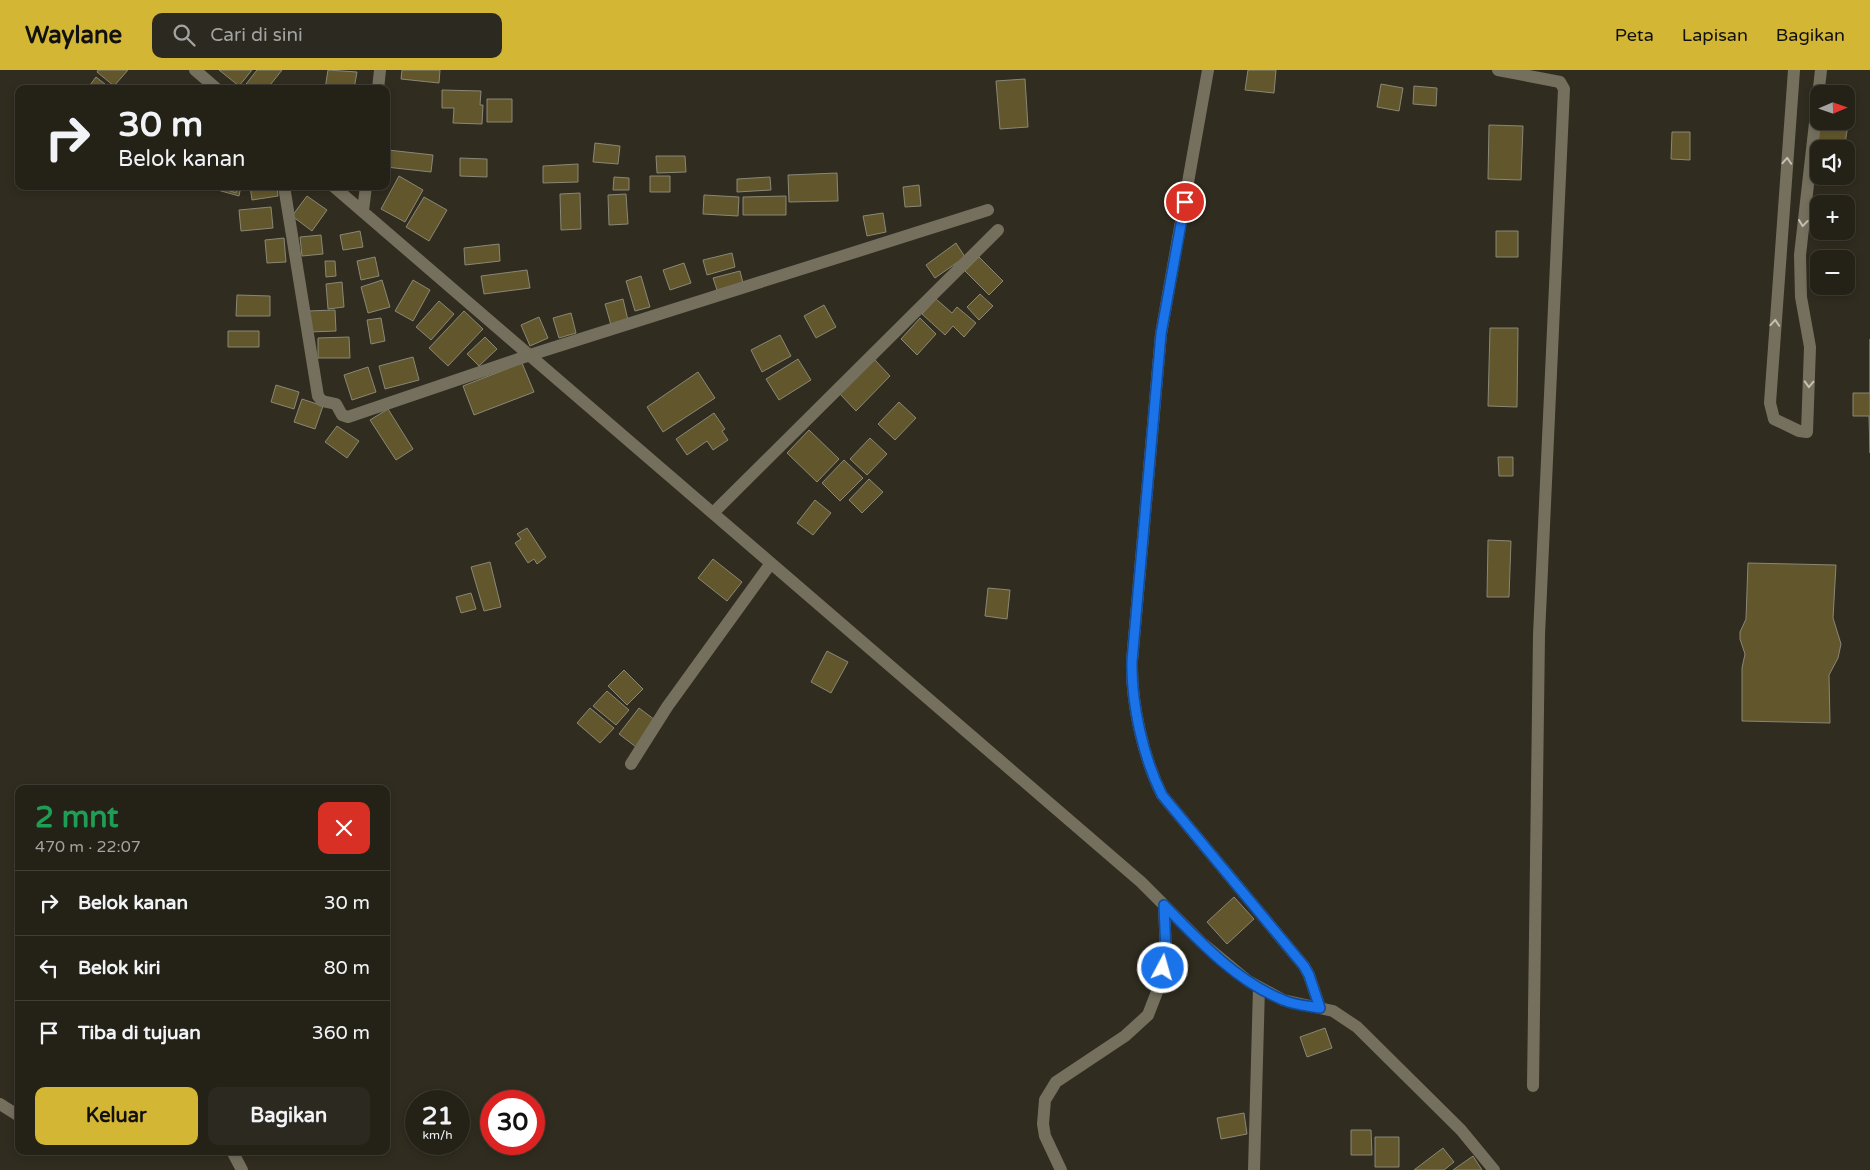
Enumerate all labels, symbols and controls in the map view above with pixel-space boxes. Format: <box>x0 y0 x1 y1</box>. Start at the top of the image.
search box <box>152 13 502 58</box>
text: Waylane <box>25 21 122 50</box>
icon: search <box>170 21 198 49</box>
text: Cari di sini <box>210 24 303 46</box>
text: Peta <box>1615 24 1654 46</box>
text: Lapisan <box>1682 24 1748 46</box>
text: Bagikan <box>1776 24 1845 46</box>
north arrow <box>1810 85 1855 130</box>
map controls <box>1810 85 1855 295</box>
text: 30 m <box>118 104 203 146</box>
icon: right <box>35 105 100 170</box>
button: sound <box>1810 140 1855 185</box>
text: Belok kanan <box>118 146 245 172</box>
one-way arrow <box>1782 157 1793 165</box>
pin <box>1164 181 1206 223</box>
icon: arrive <box>1171 188 1199 216</box>
button: + <box>1810 195 1855 240</box>
one-way arrow <box>1798 219 1809 227</box>
button: − <box>1810 250 1855 295</box>
one-way arrow <box>1770 319 1781 327</box>
one-way arrow <box>1804 380 1815 388</box>
text: 2 mnt <box>35 799 119 836</box>
button: close <box>318 802 370 854</box>
text: 470 m · 22:07 <box>35 837 141 857</box>
icon: right <box>35 889 63 917</box>
text: Belok kanan <box>78 892 188 914</box>
text: 30 m <box>324 892 370 914</box>
position arrow <box>1136 941 1188 993</box>
icon: left <box>35 954 63 982</box>
text: Belok kiri <box>78 957 161 979</box>
text: 80 m <box>324 957 370 979</box>
icon: arrive <box>35 1019 63 1047</box>
text: Tiba di tujuan <box>78 1022 201 1044</box>
text: 360 m <box>312 1022 370 1044</box>
button: Keluar <box>35 1087 198 1145</box>
button: Bagikan <box>208 1087 370 1145</box>
speed limit sign: 30 <box>480 1090 545 1155</box>
text: 21 <box>422 1101 453 1131</box>
text: km/h <box>422 1128 453 1142</box>

